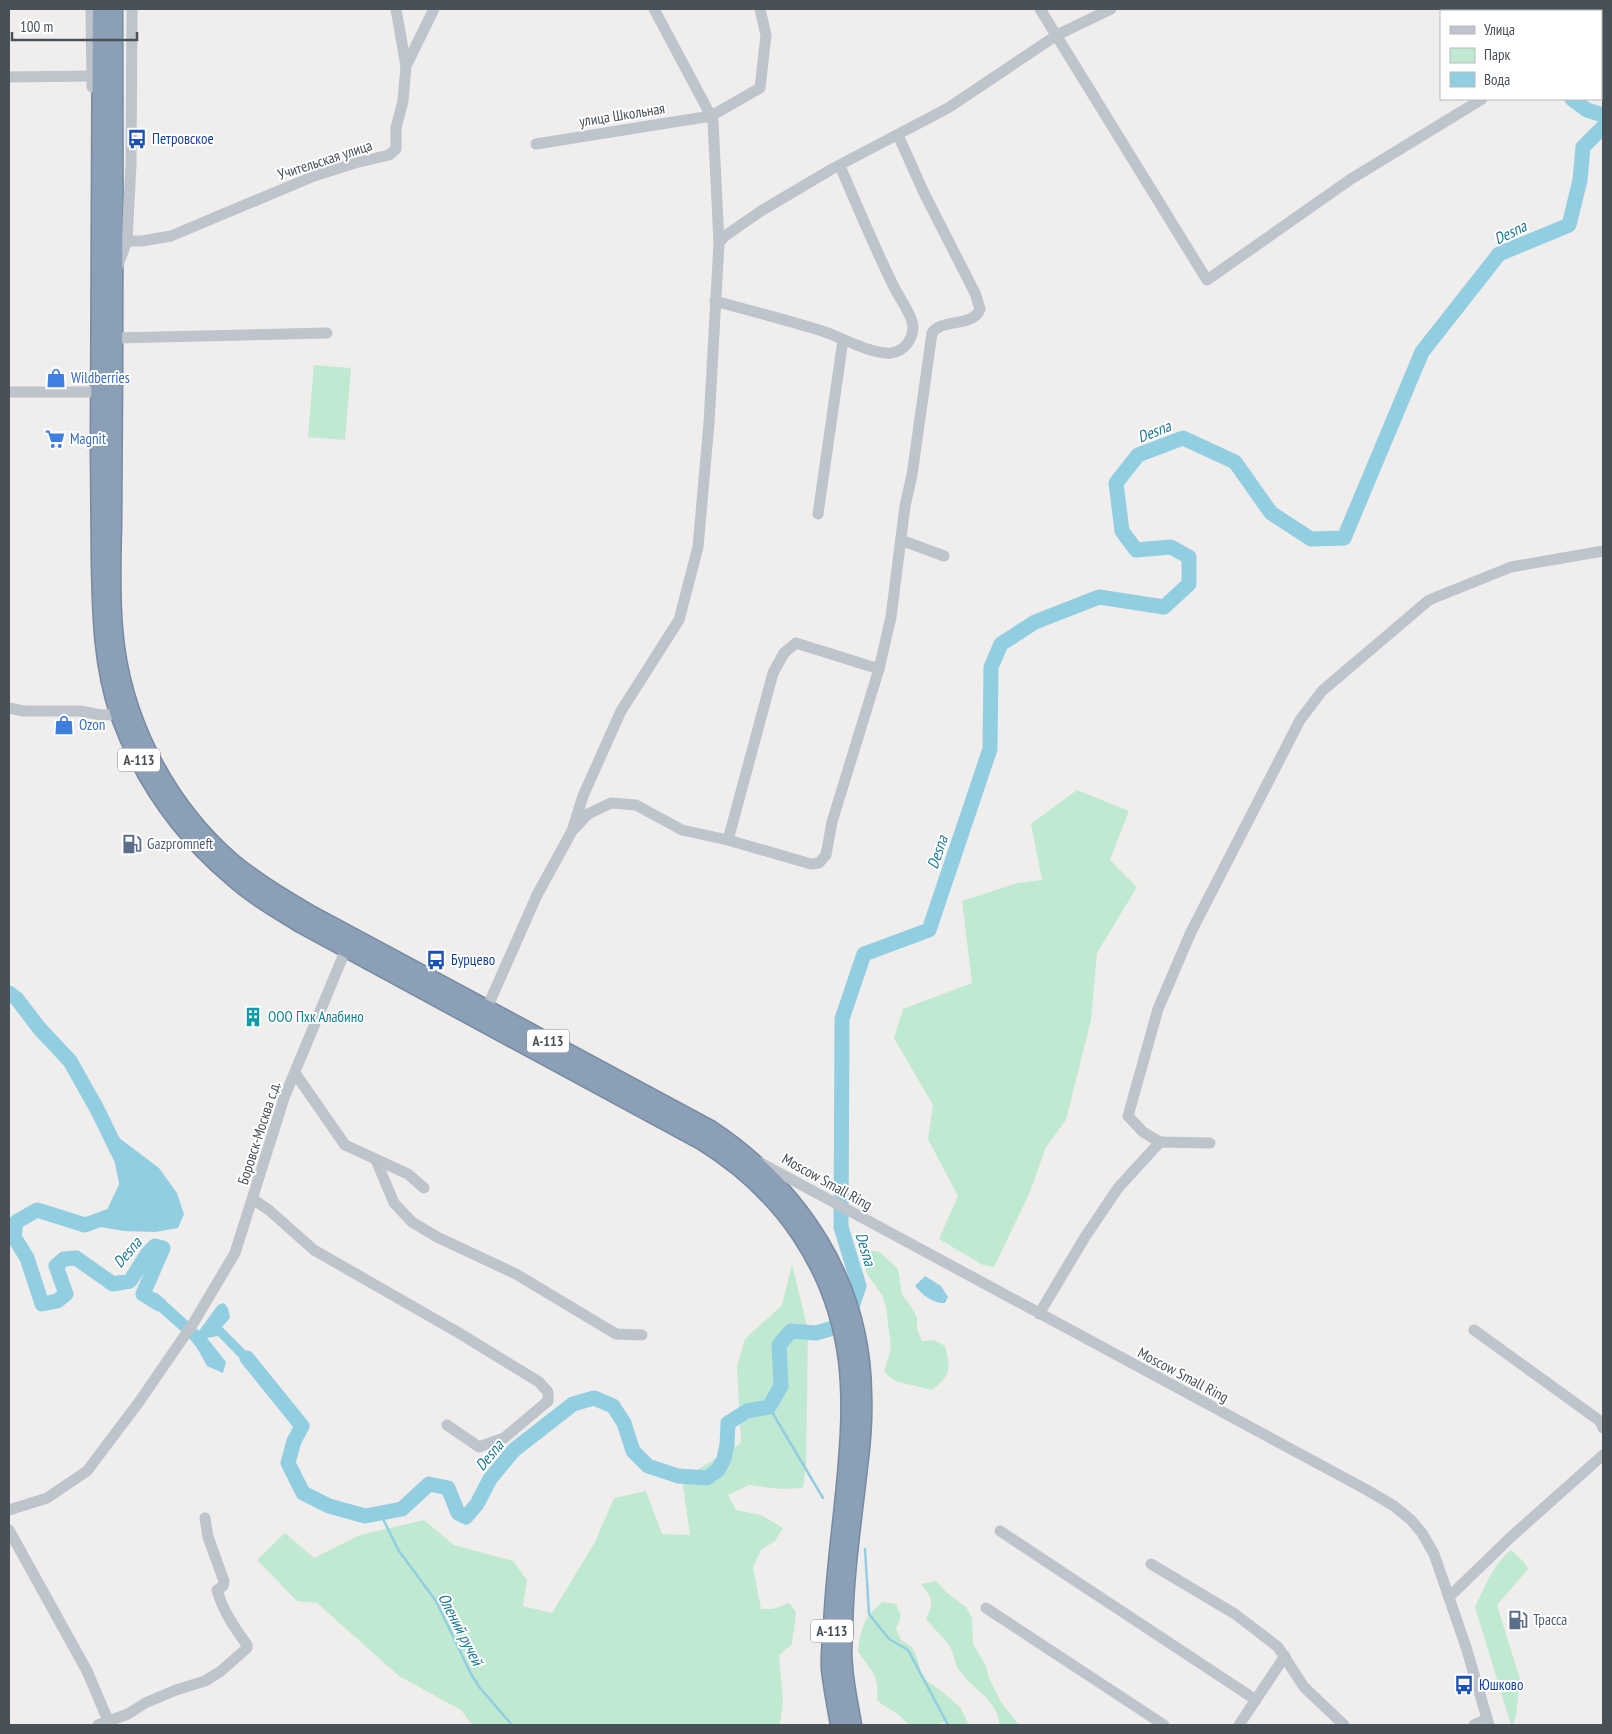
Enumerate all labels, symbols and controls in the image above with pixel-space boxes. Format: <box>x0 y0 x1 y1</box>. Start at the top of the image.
scale bar <box>12 10 138 42</box>
legend <box>1440 10 1602 100</box>
text: 100 m <box>20 17 53 36</box>
text: Улица <box>1484 20 1515 39</box>
text: Парк <box>1484 45 1510 64</box>
text: Вода <box>1484 70 1510 89</box>
street label: улица Школьная <box>578 98 666 131</box>
bus stop icon: Петровское <box>126 128 148 150</box>
place label: Петровское <box>152 129 214 148</box>
street label: Учительская улица <box>275 135 375 184</box>
water label: Desna <box>1490 215 1531 248</box>
shop icon: Wildberries <box>45 367 67 389</box>
place label: Wildberries <box>71 368 130 387</box>
water label: Desna <box>1135 415 1175 446</box>
supermarket icon: Magnit <box>44 428 66 450</box>
place label: Magnit <box>70 429 106 448</box>
shop icon: Ozon <box>53 714 75 736</box>
place label: Ozon <box>79 715 105 734</box>
road number: А-113 <box>118 748 160 772</box>
water label: Desna <box>922 831 952 871</box>
fuel station icon: Gazpromneft <box>121 833 143 855</box>
place label: Gazpromneft <box>147 834 213 853</box>
bus stop icon: Бурцево <box>425 949 447 971</box>
place label: Бурцево <box>451 950 495 969</box>
building icon: ООО Пхк Алабино <box>242 1006 264 1028</box>
place label: ООО Пхк Алабино <box>268 1007 364 1026</box>
road number: А-113 <box>527 1030 569 1052</box>
street label: Боровск-Москва с.д. <box>233 1078 284 1187</box>
street label: Moscow Small Ring <box>779 1149 876 1214</box>
water label: Desna <box>851 1230 881 1270</box>
water label: Desna <box>108 1231 147 1271</box>
street label: Moscow Small Ring <box>1135 1343 1232 1406</box>
water label: Desna <box>470 1434 509 1474</box>
water label: Олений ручей <box>434 1589 489 1670</box>
fuel station icon: Трасса <box>1507 1609 1529 1631</box>
place label: Трасса <box>1533 1610 1567 1629</box>
road number: А-113 <box>811 1620 853 1642</box>
bus stop icon: Юшково <box>1453 1674 1475 1696</box>
place label: Юшково <box>1479 1675 1523 1694</box>

